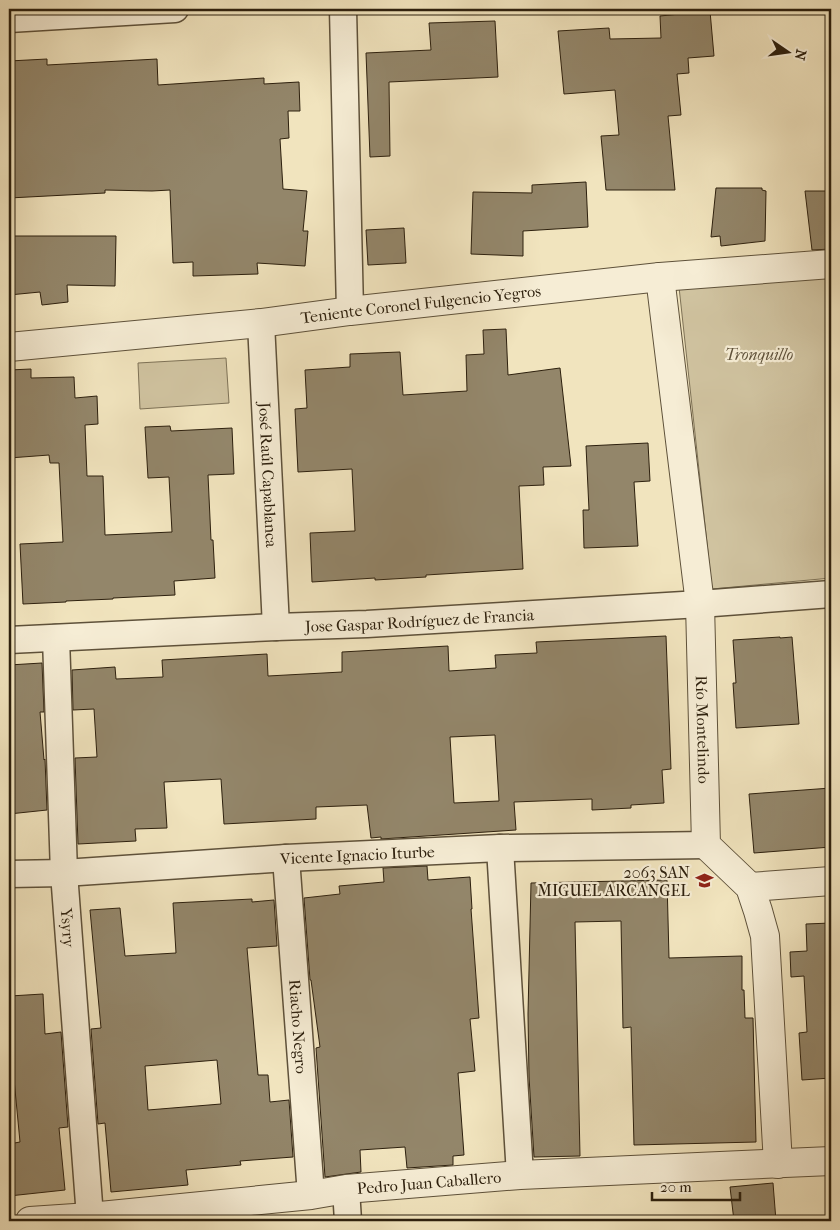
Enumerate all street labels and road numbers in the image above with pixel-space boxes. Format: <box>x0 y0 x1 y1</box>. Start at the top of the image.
street label: Teniente Coronel Fulgencio Yegros <box>299 281 542 327</box>
street label: José Raúl Capablanca <box>255 400 282 548</box>
street label: Jose Gaspar Rodríguez de Francia <box>303 604 535 636</box>
street label: Río Montelindo <box>692 675 714 784</box>
street label: Vicente Ignacio Iturbe <box>278 842 435 868</box>
street label: Ysyry <box>57 906 79 949</box>
street label: Riacho Negro <box>286 979 311 1074</box>
street label: Pedro Juan Caballero <box>356 1167 502 1198</box>

